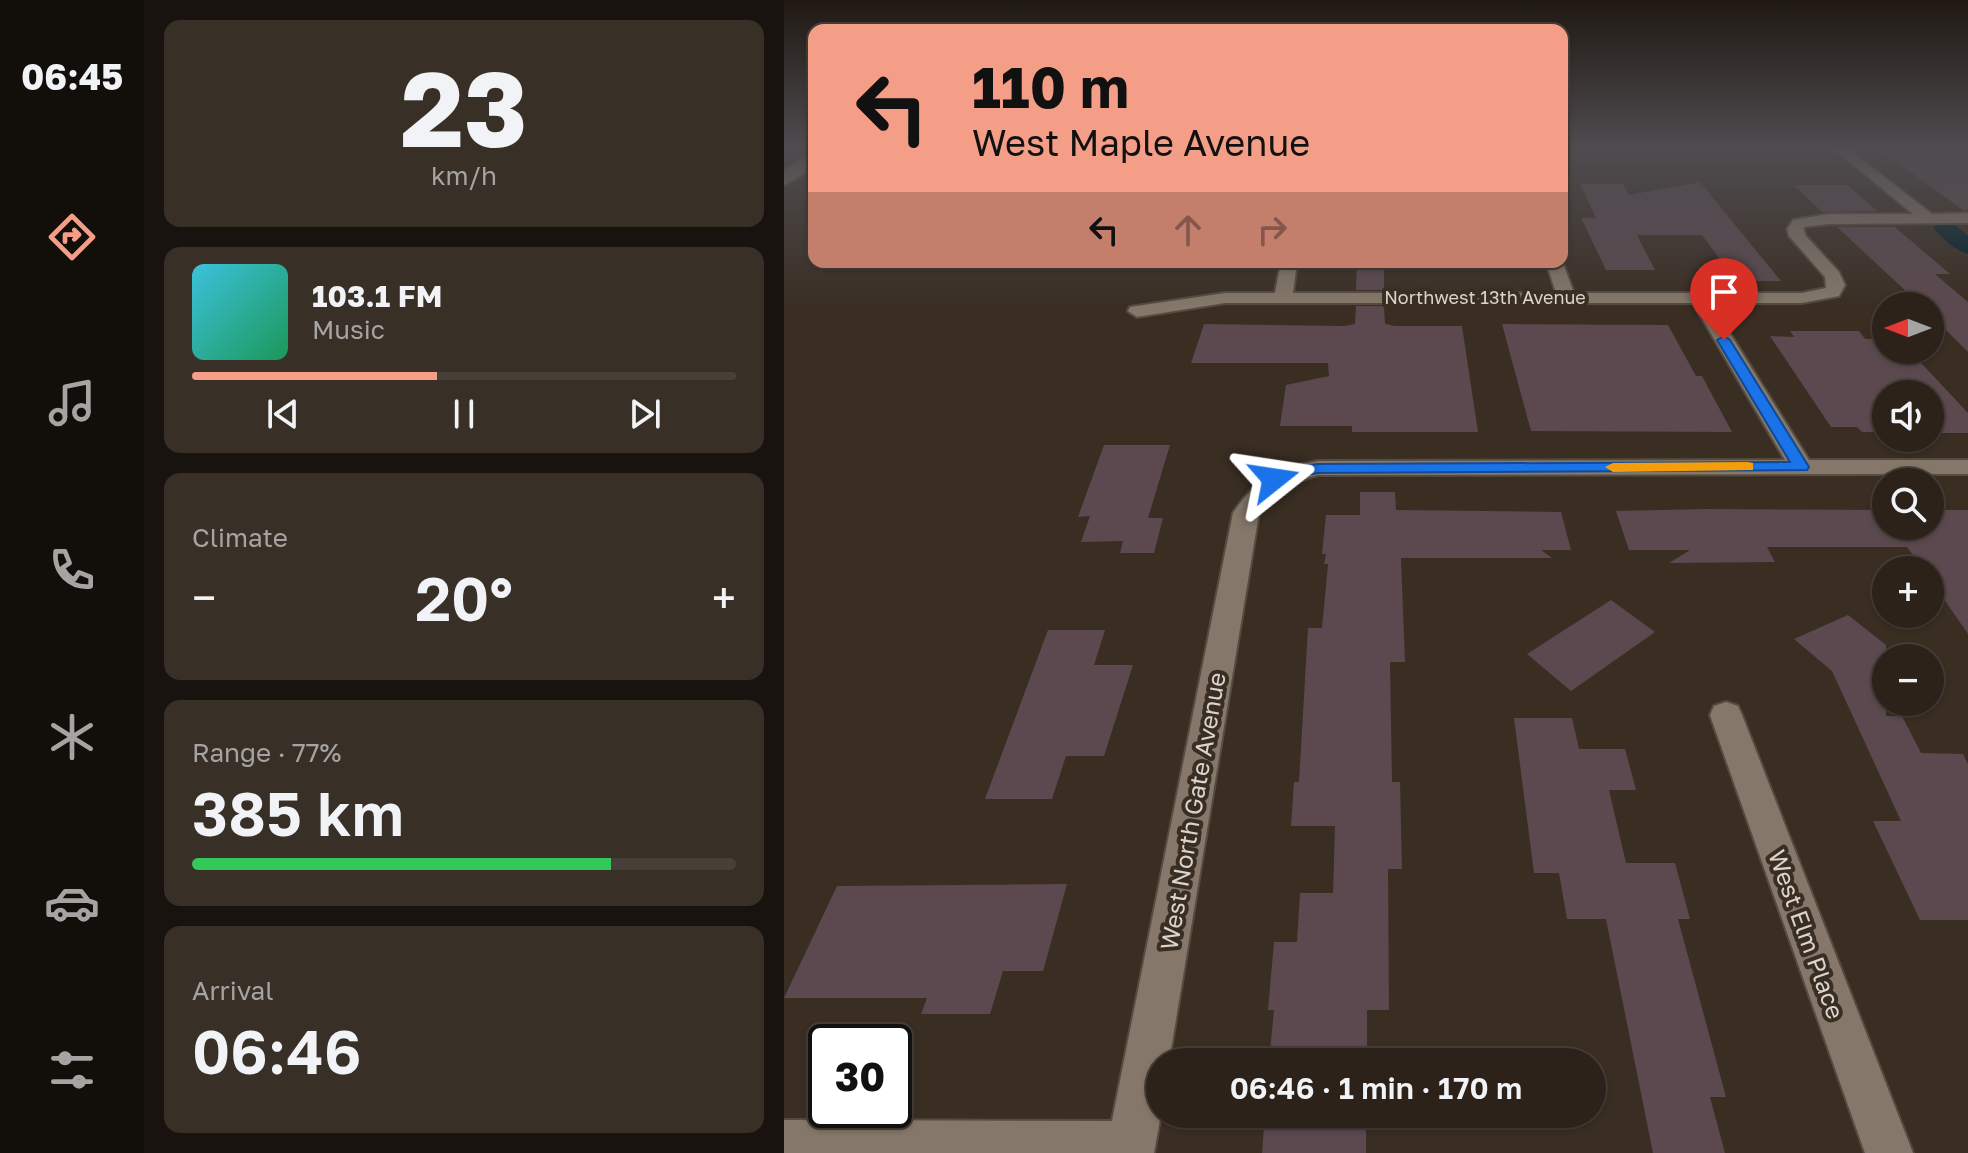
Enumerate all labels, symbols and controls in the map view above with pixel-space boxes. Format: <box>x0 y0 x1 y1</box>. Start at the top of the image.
text: 23 <box>401 45 527 170</box>
text: 110 m <box>972 53 1129 120</box>
text: 06:45 <box>21 55 123 98</box>
icon: left <box>840 56 944 160</box>
text: West Maple Avenue <box>972 121 1310 164</box>
text: km/h <box>431 160 497 191</box>
icon: left <box>1082 208 1126 252</box>
icon: ahead <box>1166 208 1210 252</box>
icon: right <box>1250 208 1294 252</box>
icon: directions <box>44 209 100 265</box>
pin <box>1690 258 1758 340</box>
icon: arrive <box>1702 270 1746 314</box>
text: 103.1 FM <box>312 278 442 314</box>
street label: Northwest 13th Avenue <box>1384 286 1586 308</box>
north arrow <box>1872 292 1944 364</box>
map controls <box>1872 292 1944 716</box>
text: Music <box>312 314 385 345</box>
icon: music <box>44 375 100 431</box>
button: sound <box>1872 380 1944 452</box>
icon: previous <box>261 392 305 436</box>
icon: pause <box>442 392 486 436</box>
icon: next <box>623 392 667 436</box>
position arrow <box>1232 437 1316 521</box>
button: search <box>1872 468 1944 540</box>
text: Climate <box>192 522 288 553</box>
icon: phone <box>44 542 100 598</box>
button: + <box>1872 556 1944 628</box>
text: 20° <box>415 562 513 634</box>
text: − <box>192 571 216 624</box>
text: + <box>712 571 736 624</box>
button: − <box>1872 644 1944 716</box>
street label: West North Gate Avenue <box>1153 670 1231 952</box>
icon: climate <box>44 709 100 765</box>
text: Range · 77% <box>192 737 341 768</box>
text: 385 km <box>192 777 404 849</box>
street label: West Elm Place <box>1763 845 1851 1023</box>
icon: car <box>44 875 100 931</box>
text: Arrival <box>192 975 273 1006</box>
text: 06:46 <box>192 1015 362 1087</box>
speed limit sign: 30 <box>808 1024 912 1128</box>
icon: filters <box>44 1042 100 1098</box>
text: 06:46 · 1 min · 170 m <box>1230 1070 1522 1106</box>

